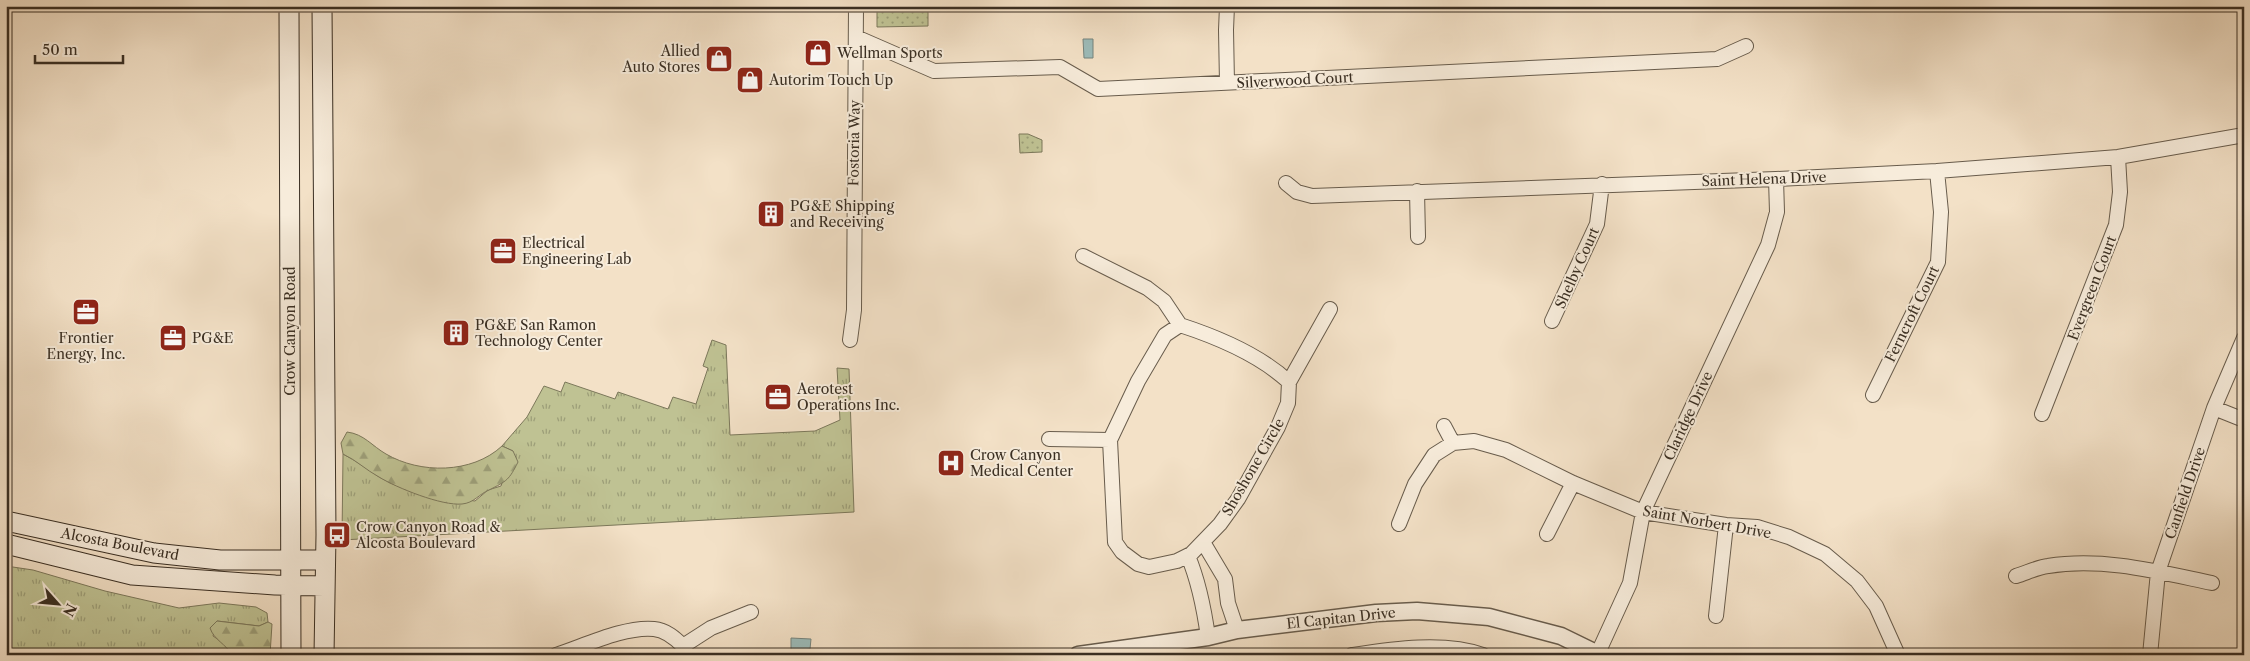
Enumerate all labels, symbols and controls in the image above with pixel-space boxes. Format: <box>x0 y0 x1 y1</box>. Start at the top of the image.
scale bar <box>35 32 122 64</box>
shop icon: Wellman Sports <box>803 38 833 68</box>
text: 50 m <box>42 40 78 59</box>
place label: Allied Auto Stores <box>621 42 700 76</box>
shop icon: Allied Auto Stores <box>704 44 734 74</box>
place label: Wellman Sports <box>836 44 943 62</box>
shop icon: Autorim Touch Up <box>735 65 765 95</box>
street label: Silverwood Court <box>1236 68 1354 92</box>
place label: Autorim Touch Up <box>768 71 893 89</box>
street label: Fostoria Way <box>844 100 864 186</box>
street label: Saint Helena Drive <box>1701 168 1827 190</box>
place label: PG&E Shipping and Receiving <box>790 197 895 231</box>
building icon: PG&E Shipping and Receiving <box>756 199 786 229</box>
street label: Shelby Court <box>1551 224 1603 311</box>
street label: Evergreen Court <box>2064 233 2120 343</box>
place label: Electrical Engineering Lab <box>522 234 632 268</box>
office icon: Electrical Engineering Lab <box>488 236 518 266</box>
street label: Ferncroft Court <box>1881 263 1943 365</box>
street label: Crow Canyon Road <box>281 266 299 396</box>
office icon: Frontier Energy, Inc. <box>71 297 101 327</box>
place label: PG&E San Ramon Technology Center <box>475 316 603 350</box>
building icon: PG&E San Ramon Technology Center <box>441 318 471 348</box>
office icon: PG&E <box>158 323 188 353</box>
place label: Frontier Energy, Inc. <box>47 329 125 363</box>
place label: PG&E <box>192 329 233 347</box>
street label: Claridge Drive <box>1659 368 1717 463</box>
place label: Aerotest Operations Inc. <box>796 380 900 414</box>
office icon: Aerotest Operations Inc. <box>763 382 793 412</box>
street label: Shoshone Circle <box>1218 415 1288 519</box>
street label: Canfield Drive <box>2161 444 2209 542</box>
place label: Crow Canyon Medical Center <box>970 446 1073 480</box>
hospital icon: Crow Canyon Medical Center <box>936 448 966 478</box>
street label: Saint Norbert Drive <box>1641 502 1773 542</box>
place label: Crow Canyon Road & Alcosta Boulevard <box>355 518 501 552</box>
bus stop icon: Crow Canyon Road & Alcosta Boulevard <box>322 520 352 550</box>
street label: Alcosta Boulevard <box>58 524 181 564</box>
north arrow <box>32 578 82 628</box>
text: N <box>59 600 80 619</box>
street label: El Capitan Drive <box>1285 603 1397 633</box>

